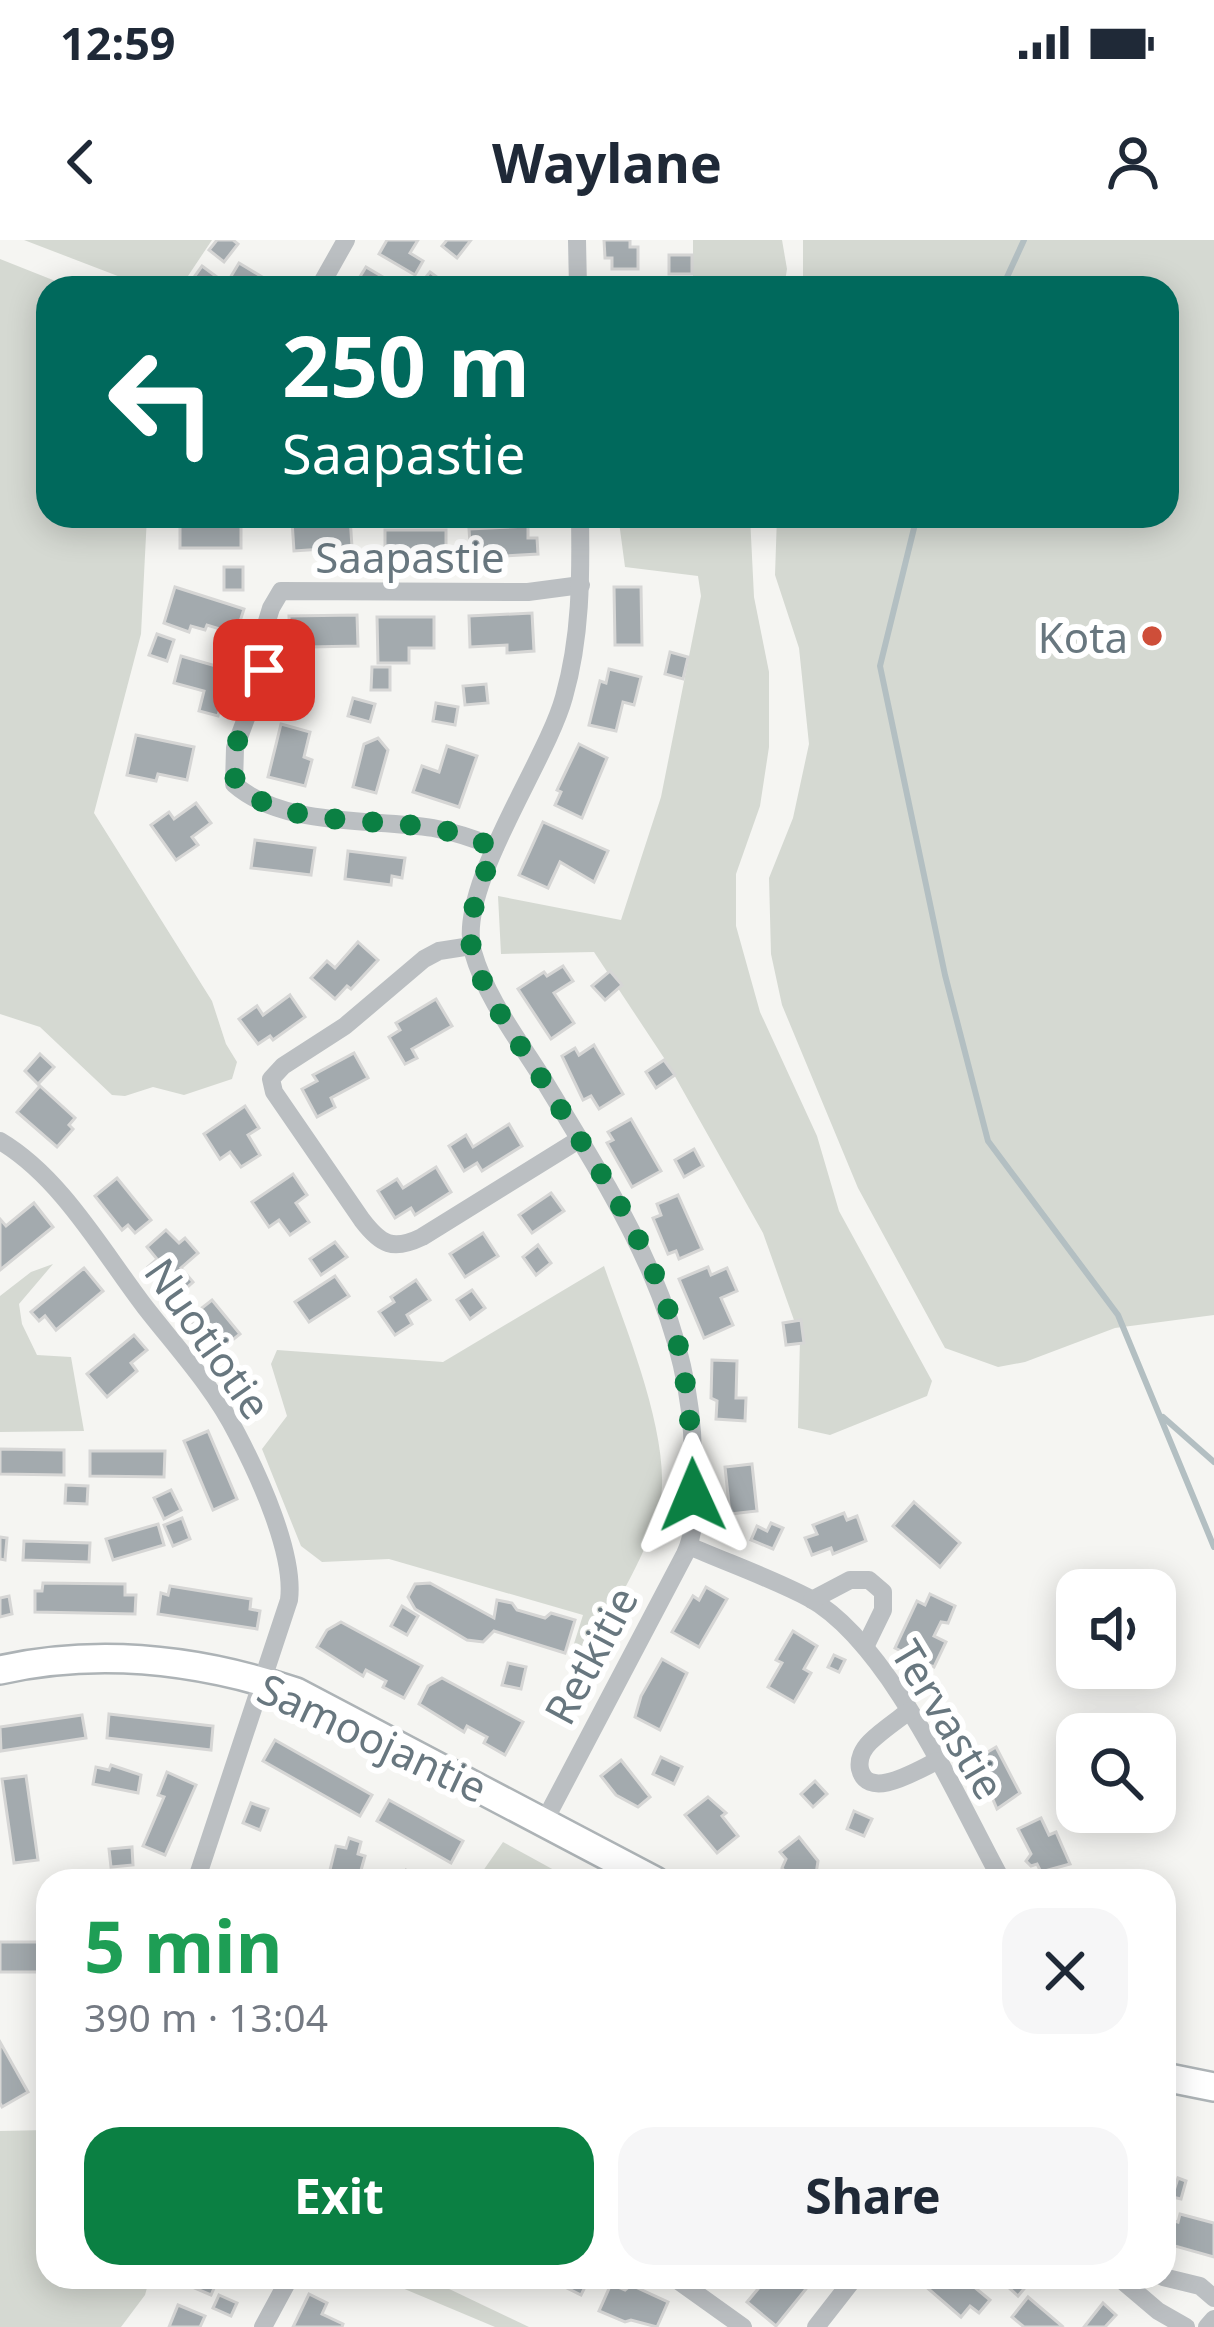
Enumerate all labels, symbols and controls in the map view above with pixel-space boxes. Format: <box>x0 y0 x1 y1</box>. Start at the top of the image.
text: 12:59 <box>60 12 176 73</box>
text: Waylane <box>492 125 722 199</box>
icon: back <box>48 129 114 195</box>
icon: person <box>1100 129 1166 195</box>
text: 250 m <box>282 307 530 422</box>
icon: left <box>84 324 240 480</box>
text: Saapastie <box>282 416 526 490</box>
street label: Saapastie <box>315 528 505 585</box>
place label: Kota <box>1038 608 1128 665</box>
pin <box>213 619 315 721</box>
marker: Kota <box>1139 623 1165 649</box>
icon: arrive <box>231 637 297 703</box>
street label: Nuotiotie <box>133 1246 285 1430</box>
position arrow <box>630 1432 756 1558</box>
map controls <box>1056 1569 1176 1833</box>
button: sound <box>1056 1569 1176 1689</box>
street label: Retkitie <box>530 1576 650 1734</box>
street label: Tervastie <box>879 1629 1019 1809</box>
street label: Samoojantie <box>249 1659 497 1815</box>
button: search <box>1056 1713 1176 1833</box>
text: 5 min <box>84 1896 282 1994</box>
button: close <box>1002 1908 1128 2034</box>
text: 390 m · 13:04 <box>84 1990 328 2043</box>
button: Exit <box>84 2127 594 2265</box>
button: Share <box>618 2127 1128 2265</box>

